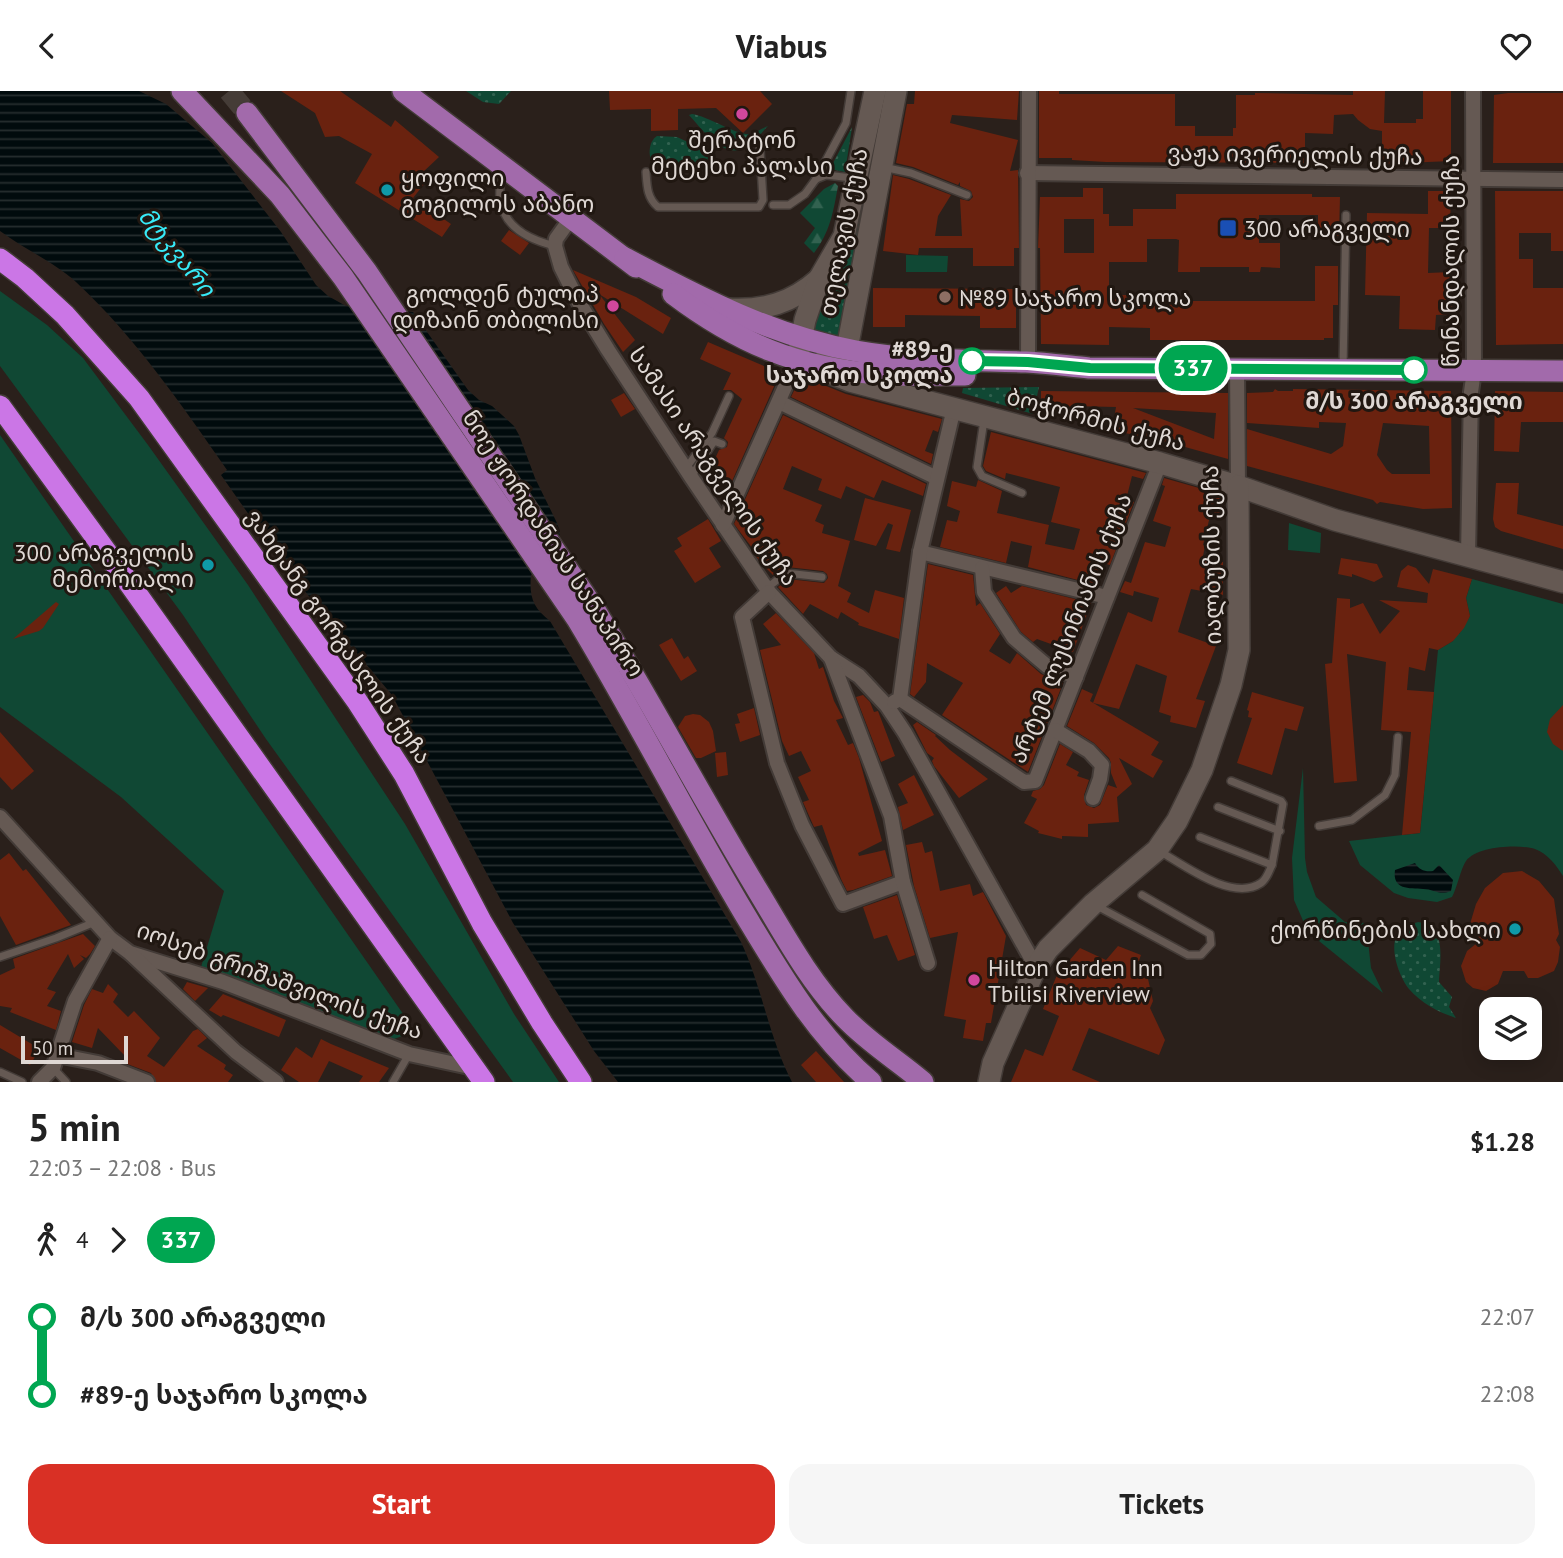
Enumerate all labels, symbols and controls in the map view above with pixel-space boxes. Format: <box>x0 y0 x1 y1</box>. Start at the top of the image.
text: Viabus <box>736 25 827 67</box>
icon: back <box>28 27 66 65</box>
icon: heart <box>1497 27 1535 65</box>
marker: შერატონ მეტეხი პალასი <box>734 106 750 122</box>
place label: შერატონ მეტეხი პალასი <box>651 125 833 180</box>
street label: ვაჟა ივერიელის ქუჩა <box>1167 137 1423 171</box>
street label: თელავის ქუჩა <box>812 145 874 319</box>
street label: წინანდალის ქუჩა <box>1436 155 1465 367</box>
place label: ყოფილი გოგილოს აბანო <box>401 163 594 218</box>
marker: ყოფილი გოგილოს აბანო <box>379 182 395 198</box>
water label: მტკვარი <box>132 201 223 304</box>
place label: 300 არაგველი <box>1244 214 1410 243</box>
marker: 300 არაგველი <box>1218 218 1238 238</box>
place label: გოლდენ ტულიპ დიზაინ თბილისი <box>393 279 599 334</box>
place label: №89 საჯარო სკოლა <box>959 283 1191 312</box>
marker: №89 საჯარო სკოლა <box>937 289 953 305</box>
marker: გოლდენ ტულიპ დიზაინ თბილისი <box>605 298 621 314</box>
place label: #89-ე საჯარო სკოლა <box>766 334 953 389</box>
street label: სამასი არაგველის ქუჩა <box>623 341 805 591</box>
line badge: 337 <box>1153 345 1233 391</box>
marker: #89-ე საჯარო სკოლა <box>959 348 985 374</box>
text: 337 <box>1173 352 1213 383</box>
marker: მ/ს 300 არაგველი <box>1401 357 1427 383</box>
street label: ბოჭორმის ქუჩა <box>1004 381 1188 457</box>
place label: მ/ს 300 არაგველი <box>1305 386 1523 415</box>
street label: ნოე ჟორდანიას სანაპირო <box>457 404 651 682</box>
street label: იალბუზის ქუჩა <box>1195 465 1227 645</box>
street label: არტემ ლუსინიანის ქუჩა <box>1003 489 1137 767</box>
street label: ვახტანგ გორგასლის ქუჩა <box>240 503 438 769</box>
place label: 300 არაგველის მემორიალი <box>14 538 194 593</box>
marker: 300 არაგველის მემორიალი <box>200 557 216 573</box>
street label: იოსებ გრიშაშვილის ქუჩა <box>133 915 427 1045</box>
place label: ქორწინების სახლი <box>1270 915 1501 944</box>
marker: ქორწინების სახლი <box>1507 921 1523 937</box>
place label: Hilton Garden Inn Tbilisi Riverview <box>988 953 1163 1008</box>
marker: Hilton Garden Inn Tbilisi Riverview <box>966 972 982 988</box>
map controls <box>1479 997 1542 1060</box>
button: layers <box>1479 997 1542 1060</box>
scale bar <box>21 1033 128 1065</box>
text: 50 m <box>32 1036 73 1060</box>
text: 5 min <box>28 1102 121 1151</box>
text: $1.28 <box>1470 1125 1535 1158</box>
text: 22:03 – 22:08 · Bus <box>28 1153 216 1182</box>
icon: walk <box>28 1221 66 1259</box>
icon: forward <box>99 1221 137 1259</box>
text: 337 <box>161 1224 201 1255</box>
text: 4 <box>76 1225 89 1254</box>
text: მ/ს 300 არაგველი <box>80 1301 326 1334</box>
text: 22:07 <box>1480 1302 1535 1331</box>
text: #89-ე საჯარო სკოლა <box>80 1378 368 1411</box>
text: 22:08 <box>1480 1379 1535 1408</box>
button: Start <box>28 1464 775 1544</box>
button: Tickets <box>789 1464 1535 1544</box>

